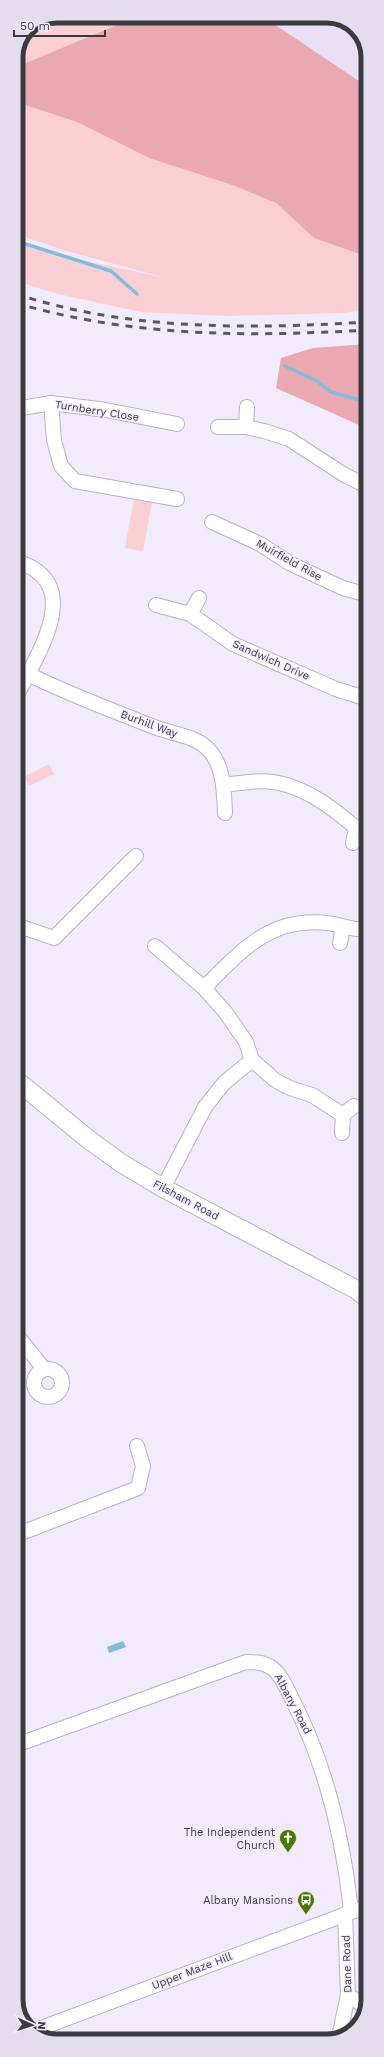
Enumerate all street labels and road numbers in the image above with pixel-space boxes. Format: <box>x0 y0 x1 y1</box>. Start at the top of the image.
street label: Turnberry Close <box>54 398 140 424</box>
street label: Muirfield Rise <box>254 537 324 583</box>
street label: Sandwich Drive <box>230 637 312 683</box>
street label: Burhill Way <box>119 708 180 740</box>
street label: Filsham Road <box>151 1177 221 1223</box>
street label: Albany Road <box>272 1672 314 1736</box>
street label: Dane Road <box>339 1935 355 1993</box>
street label: Upper Maze Hill <box>150 1949 235 1992</box>

